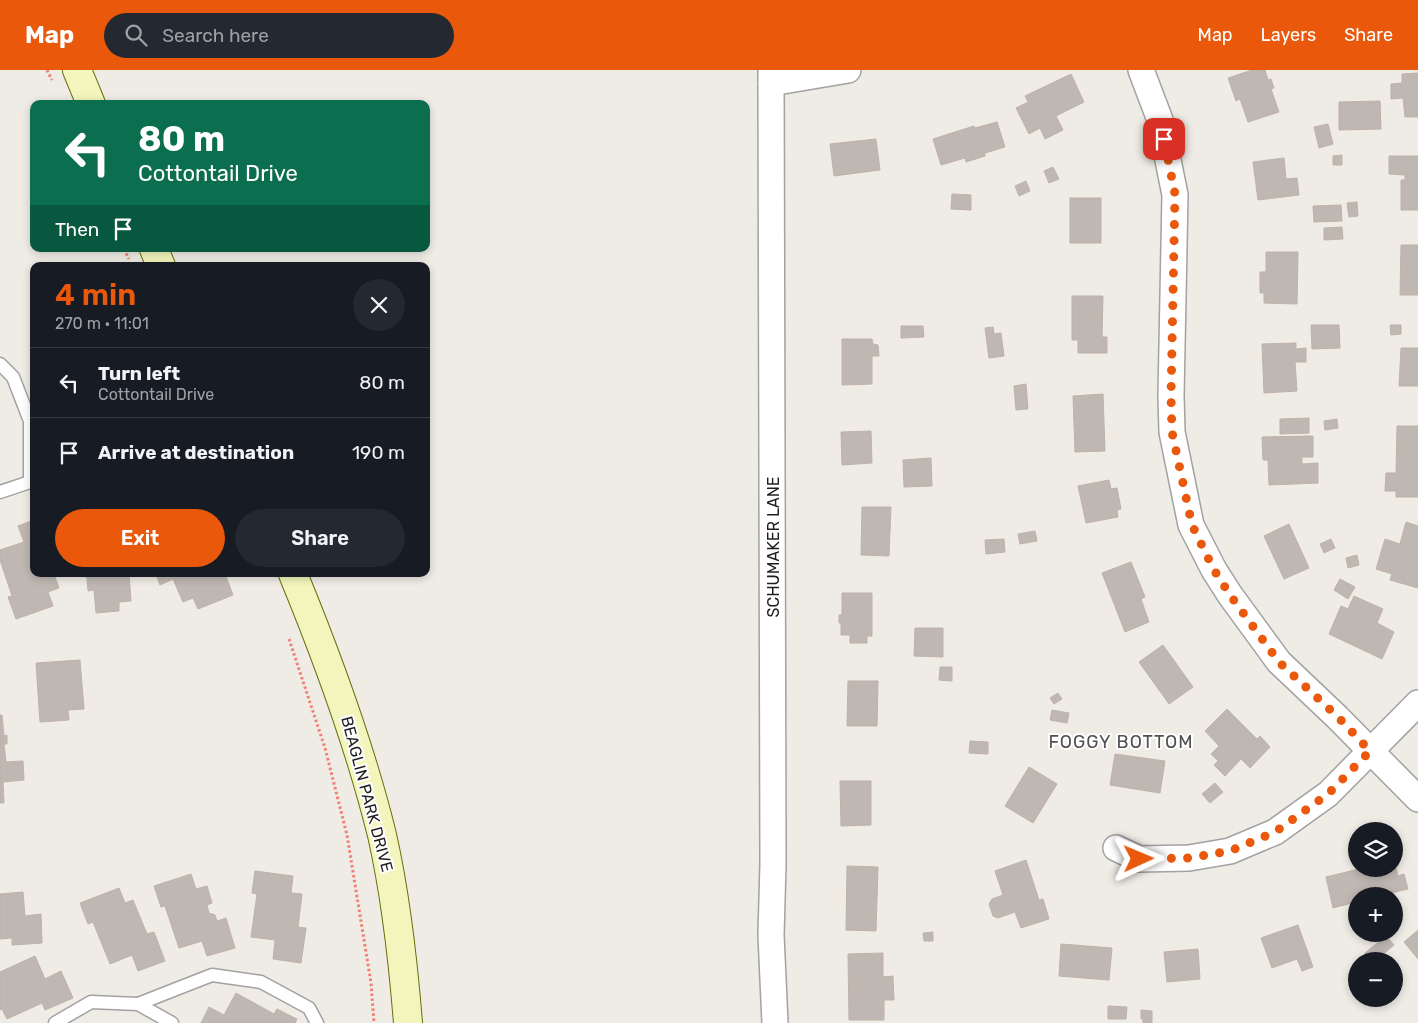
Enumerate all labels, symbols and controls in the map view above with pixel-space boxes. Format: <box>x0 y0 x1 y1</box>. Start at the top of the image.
search box <box>104 13 454 58</box>
text: Map <box>25 21 74 49</box>
icon: search <box>122 21 150 49</box>
text: Search here <box>162 24 269 47</box>
text: Map <box>1198 24 1233 46</box>
text: Layers <box>1261 24 1316 46</box>
text: Share <box>1344 24 1393 46</box>
text: 80 m <box>138 118 225 160</box>
pin <box>1143 118 1185 160</box>
icon: left <box>55 120 120 185</box>
icon: arrive <box>1150 125 1178 153</box>
text: Cottontail Drive <box>138 160 298 187</box>
icon: arrive <box>109 215 137 243</box>
text: Then <box>55 218 99 241</box>
text: 4 min <box>55 277 136 313</box>
button: close <box>353 279 405 331</box>
text: 270 m · 11:01 <box>55 314 149 333</box>
text: Turn left <box>98 362 180 385</box>
icon: left <box>55 369 83 397</box>
text: 80 m <box>359 371 405 394</box>
text: Cottontail Drive <box>98 385 214 404</box>
icon: arrive <box>55 439 83 467</box>
text: Arrive at destination <box>98 441 294 464</box>
text: 190 m <box>352 441 405 464</box>
street label: SCHUMAKER LANE <box>764 477 783 617</box>
button: Exit <box>55 509 225 567</box>
button: Share <box>235 509 405 567</box>
street label: BEAGLIN PARK DRIVE <box>337 714 397 874</box>
district label: FOGGY BOTTOM <box>1048 731 1194 753</box>
map controls <box>1348 822 1403 1007</box>
button: layers <box>1348 822 1403 877</box>
position arrow <box>1112 832 1164 884</box>
button: + <box>1348 887 1403 942</box>
button: − <box>1348 952 1403 1007</box>

